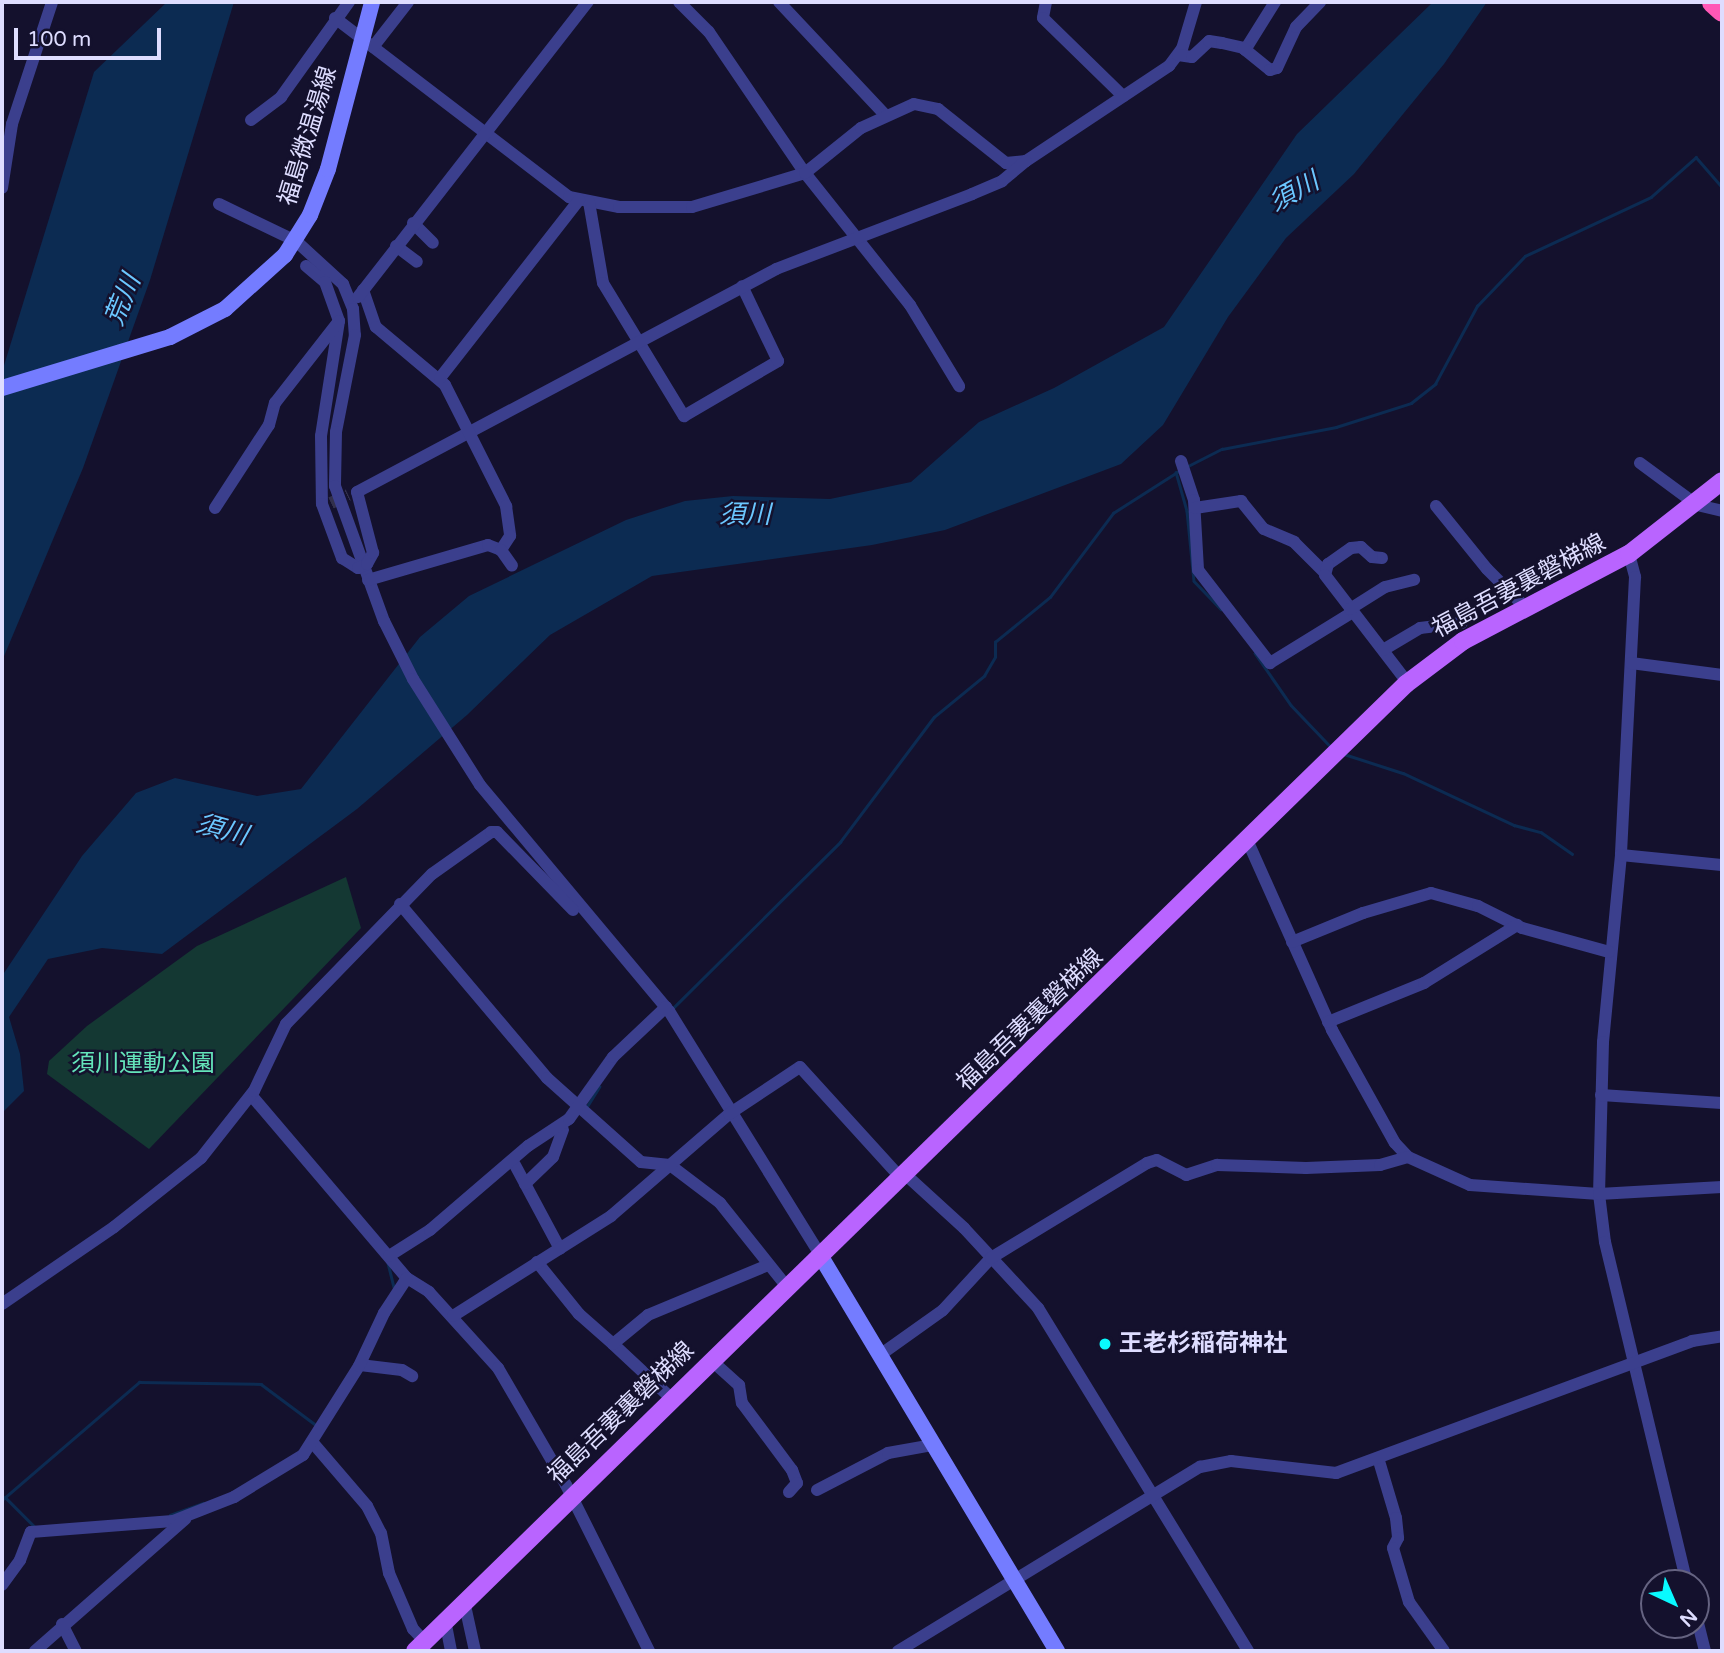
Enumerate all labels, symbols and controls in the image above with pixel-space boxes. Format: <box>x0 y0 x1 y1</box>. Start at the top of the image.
scale bar <box>18 14 164 58</box>
text: 100 m <box>27 27 91 52</box>
street label: 福島微温湯線 <box>273 63 343 209</box>
water label: 須川 <box>1264 166 1324 218</box>
water label: 荒川 <box>99 270 147 330</box>
water label: 須川 <box>719 499 771 531</box>
street label: 福島吾妻裏磐梯線 <box>1427 528 1611 644</box>
water label: 須川 <box>193 808 251 852</box>
street label: 福島吾妻裏磐梯線 <box>951 943 1109 1097</box>
park label: 須川運動公園 <box>71 1050 215 1078</box>
place label: 王老杉稲荷神社 <box>1119 1330 1287 1358</box>
street label: 福島吾妻裏磐梯線 <box>542 1336 700 1490</box>
marker: 王老杉稲荷神社 <box>1097 1336 1113 1352</box>
north arrow <box>1640 1569 1710 1639</box>
text: N <box>1675 1604 1701 1631</box>

